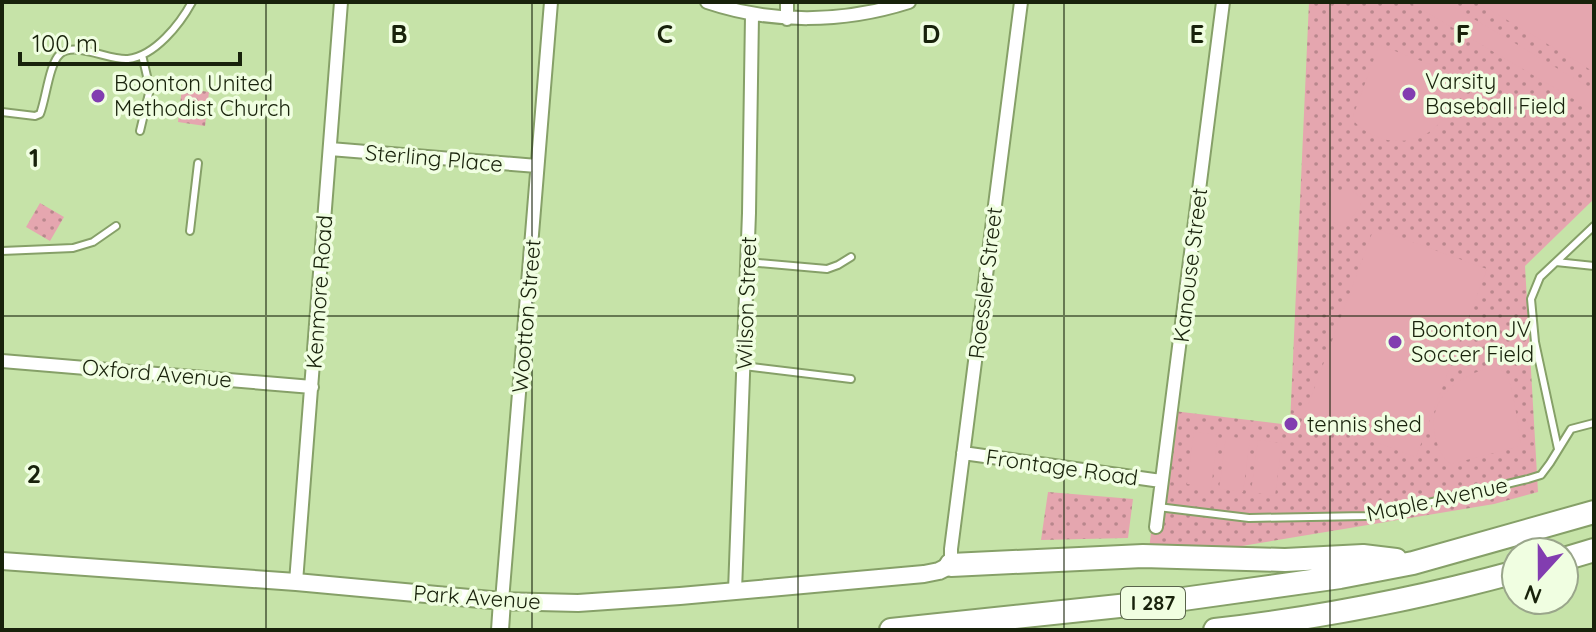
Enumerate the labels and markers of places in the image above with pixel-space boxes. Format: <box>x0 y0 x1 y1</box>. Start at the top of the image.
place label: Varsity Baseball Field <box>1425 67 1566 120</box>
place label: Boonton United Methodist Church <box>114 69 291 122</box>
marker: Varsity Baseball Field <box>1400 85 1418 103</box>
marker: Boonton United Methodist Church <box>89 87 107 105</box>
place label: Boonton JV Soccer Field <box>1411 315 1534 368</box>
marker: Boonton JV Soccer Field <box>1386 333 1404 351</box>
place label: tennis shed <box>1307 410 1422 438</box>
marker: tennis shed <box>1282 415 1300 433</box>

